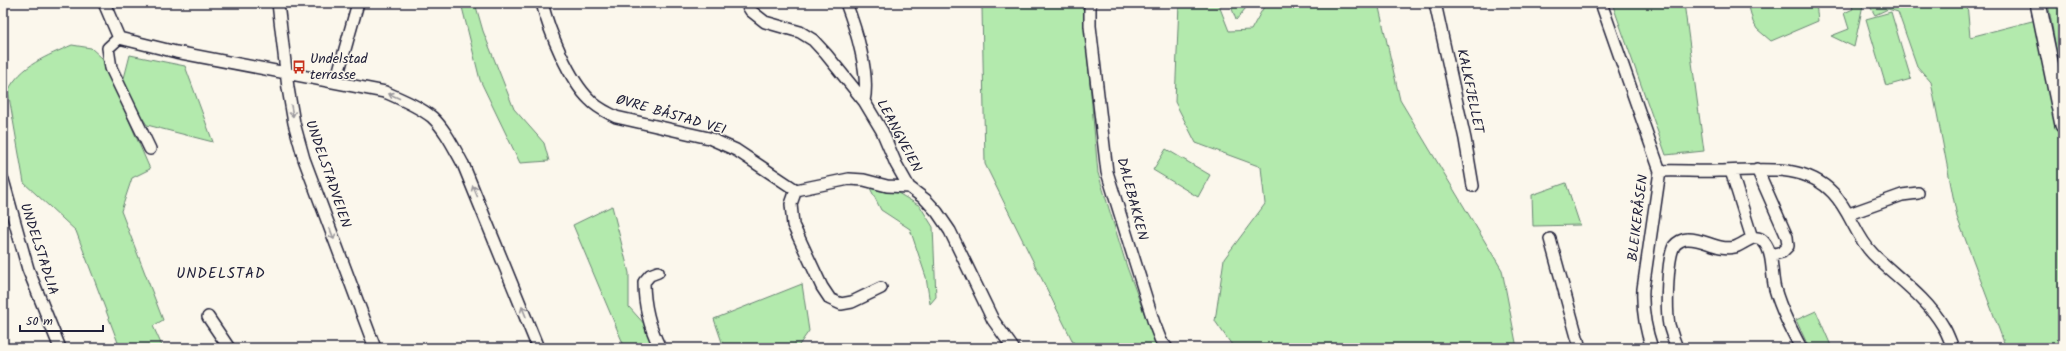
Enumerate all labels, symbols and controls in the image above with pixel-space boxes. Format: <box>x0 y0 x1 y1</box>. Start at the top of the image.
street label: KALKFJELLET <box>1450 47 1490 137</box>
place label: Undelstad terrasse <box>310 48 368 86</box>
bus stop icon: Undelstad terrasse <box>291 59 307 75</box>
street label: ØVRE BÅSTAD VEI <box>613 89 729 141</box>
one-way arrow <box>388 92 400 99</box>
street label: LEANGVEIEN <box>871 96 928 177</box>
one-way arrow <box>288 104 296 117</box>
street label: UNDELSTADVEIEN <box>299 117 357 231</box>
street label: DALEBAKKEN <box>1110 155 1154 243</box>
street label: BLEIKERÅSEN <box>1622 173 1654 263</box>
one-way arrow <box>471 186 478 198</box>
street label: UNDELSTADLIA <box>14 200 64 298</box>
one-way arrow <box>328 228 336 240</box>
district label: UNDELSTAD <box>176 262 266 286</box>
one-way arrow <box>520 306 528 318</box>
scale bar <box>20 307 103 333</box>
text: 50 m <box>26 312 53 331</box>

